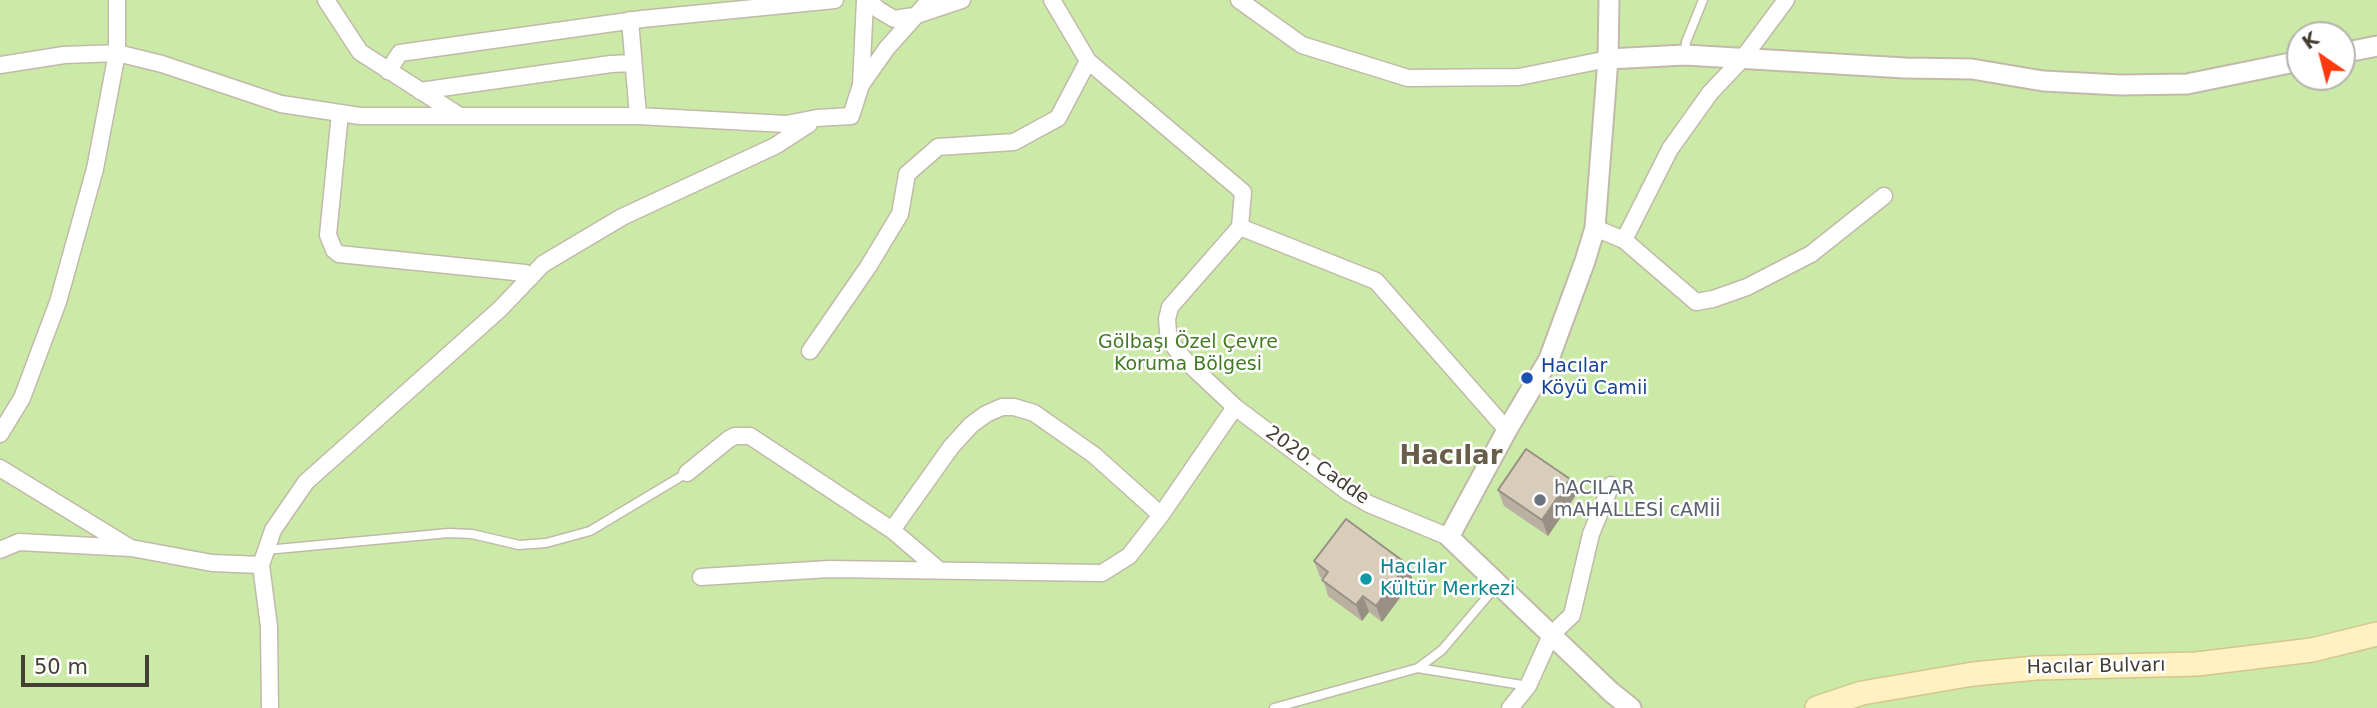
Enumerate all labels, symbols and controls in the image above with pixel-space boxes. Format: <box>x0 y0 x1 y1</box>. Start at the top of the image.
north arrow <box>2286 21 2356 91</box>
text: K <box>2298 27 2322 54</box>
park label: Gölbaşı Özel Çevre Koruma Bölgesi <box>1098 332 1278 376</box>
place label: Hacılar Köyü Camii <box>1541 356 1647 400</box>
marker: Hacılar Köyü Camii <box>1519 370 1535 386</box>
street label: 2020. Cadde <box>1261 422 1373 510</box>
district label: Hacılar <box>1400 441 1502 473</box>
place label: hACILAR mAHALLESİ cAMİİ <box>1554 478 1721 522</box>
marker: hACILAR mAHALLESİ cAMİİ <box>1532 492 1548 508</box>
place label: Hacılar Kültür Merkezi <box>1380 557 1515 601</box>
marker: Hacılar Kültür Merkezi <box>1358 571 1374 587</box>
scale bar <box>24 642 152 686</box>
street label: Hacılar Bulvarı <box>2026 654 2166 680</box>
text: 50 m <box>34 655 88 679</box>

